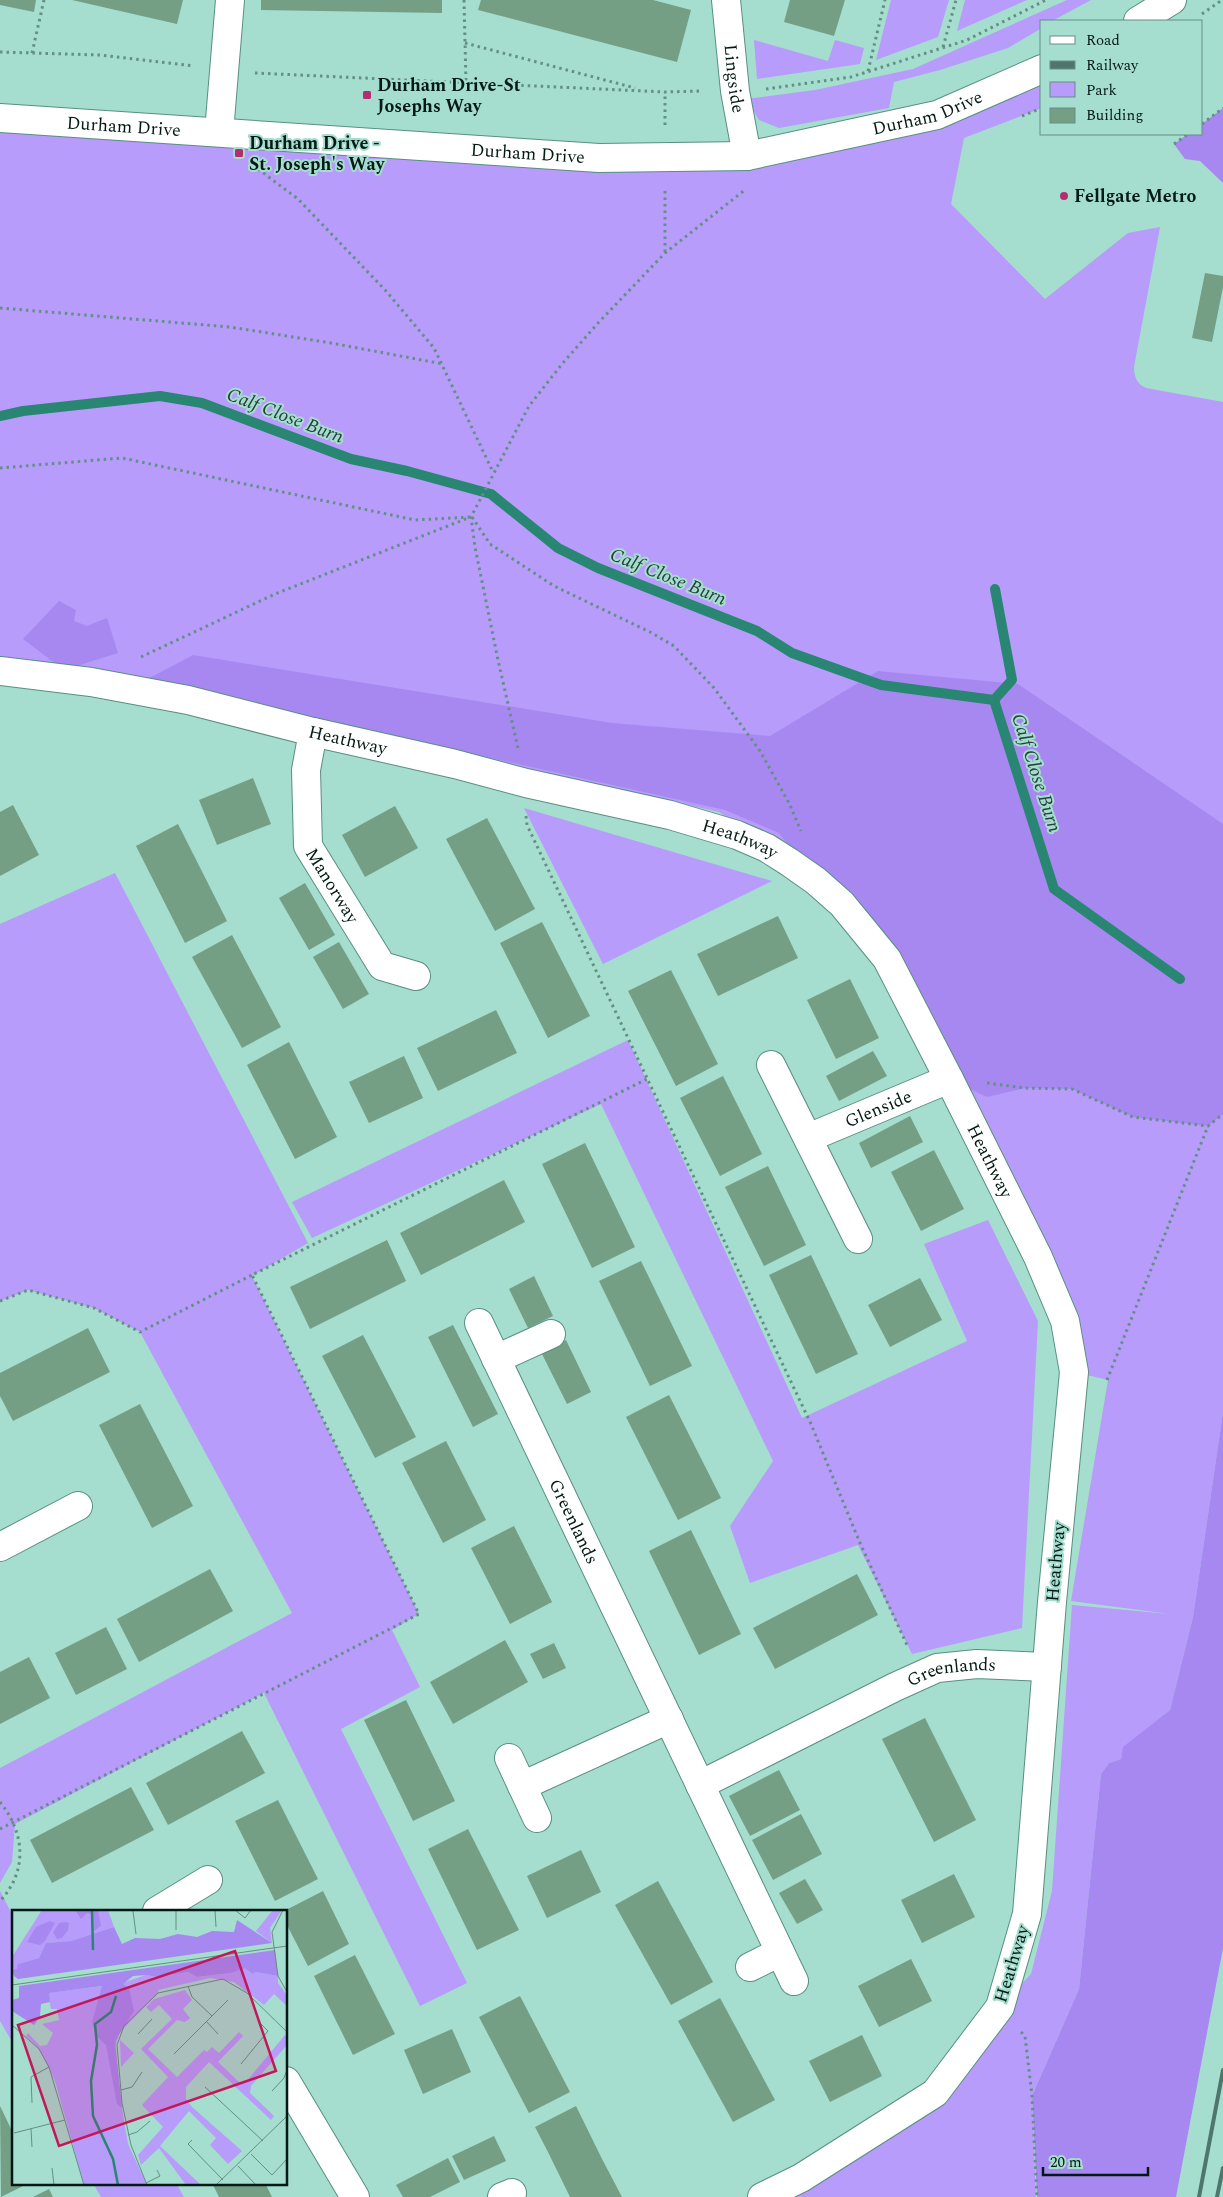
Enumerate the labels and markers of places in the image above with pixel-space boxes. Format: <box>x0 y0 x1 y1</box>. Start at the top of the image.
place label: Durham Drive-St Josephs Way <box>377 72 521 120</box>
marker: Durham Drive-St Josephs Way <box>361 89 373 101</box>
place label: Durham Drive - St. Joseph's Way <box>249 130 386 178</box>
marker: Durham Drive - St. Joseph's Way <box>233 147 245 159</box>
place label: Fellgate Metro <box>1074 183 1196 210</box>
marker: Fellgate Metro <box>1058 190 1070 202</box>

